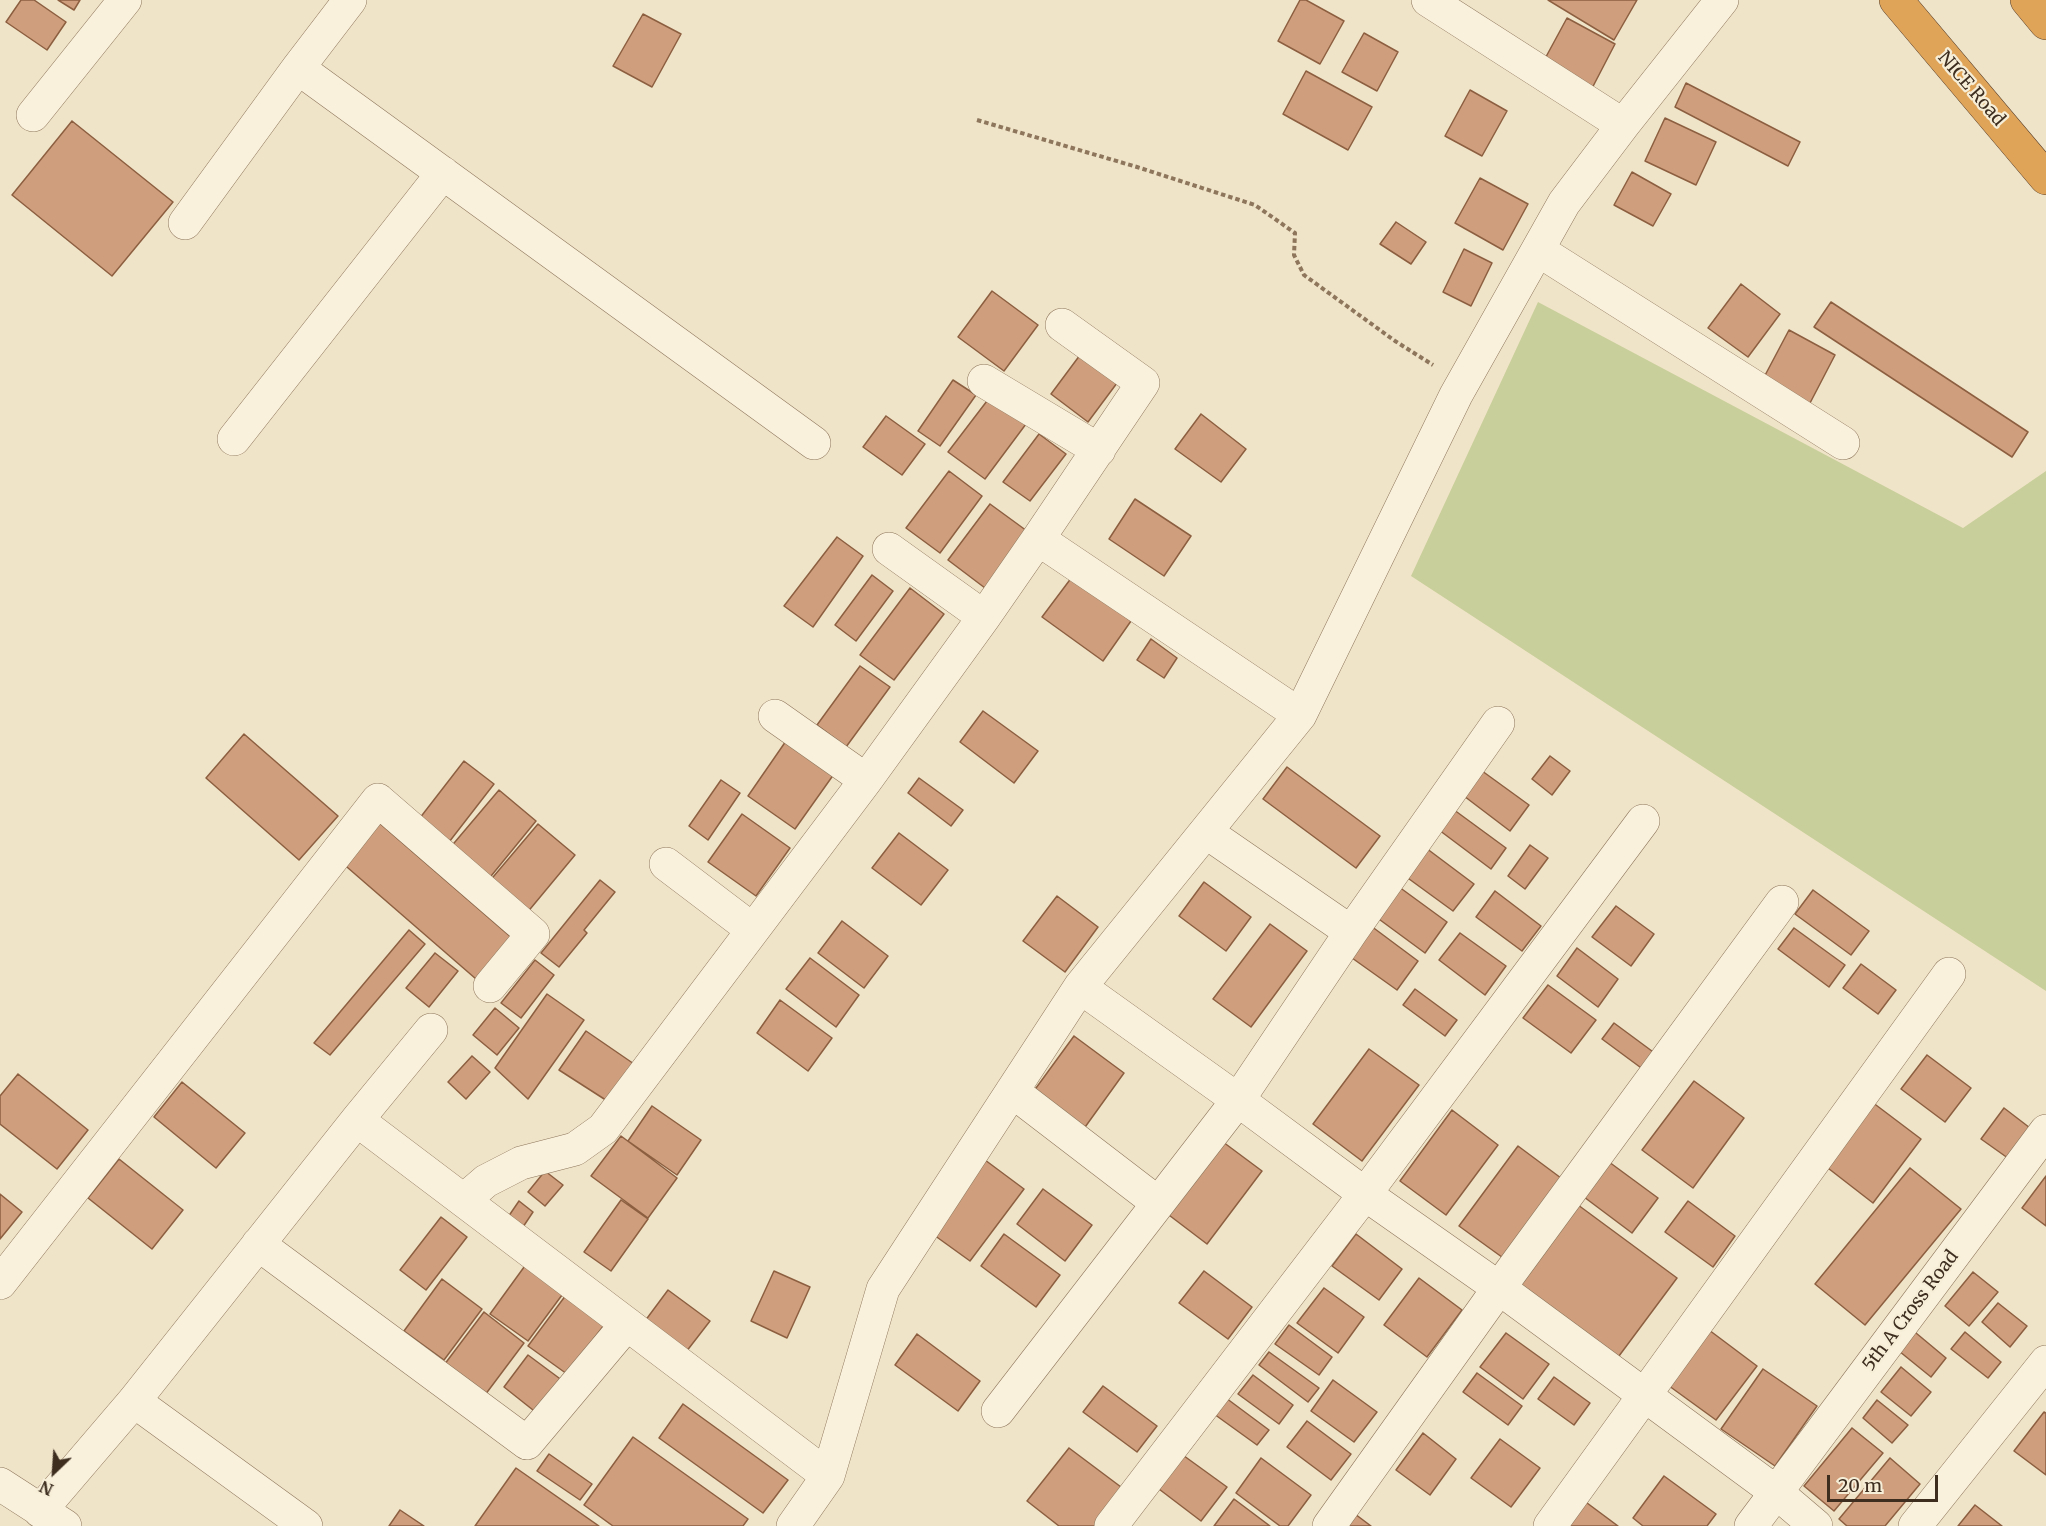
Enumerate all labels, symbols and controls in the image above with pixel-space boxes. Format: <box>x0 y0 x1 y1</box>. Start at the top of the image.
street label: NICE Road <box>1933 47 2009 131</box>
street label: 5th A Cross Road <box>1859 1247 1963 1375</box>
north arrow <box>24 1442 84 1502</box>
scale bar <box>1830 1463 1941 1501</box>
text: 20 m <box>1838 1474 1882 1497</box>
text: N <box>36 1477 56 1500</box>

